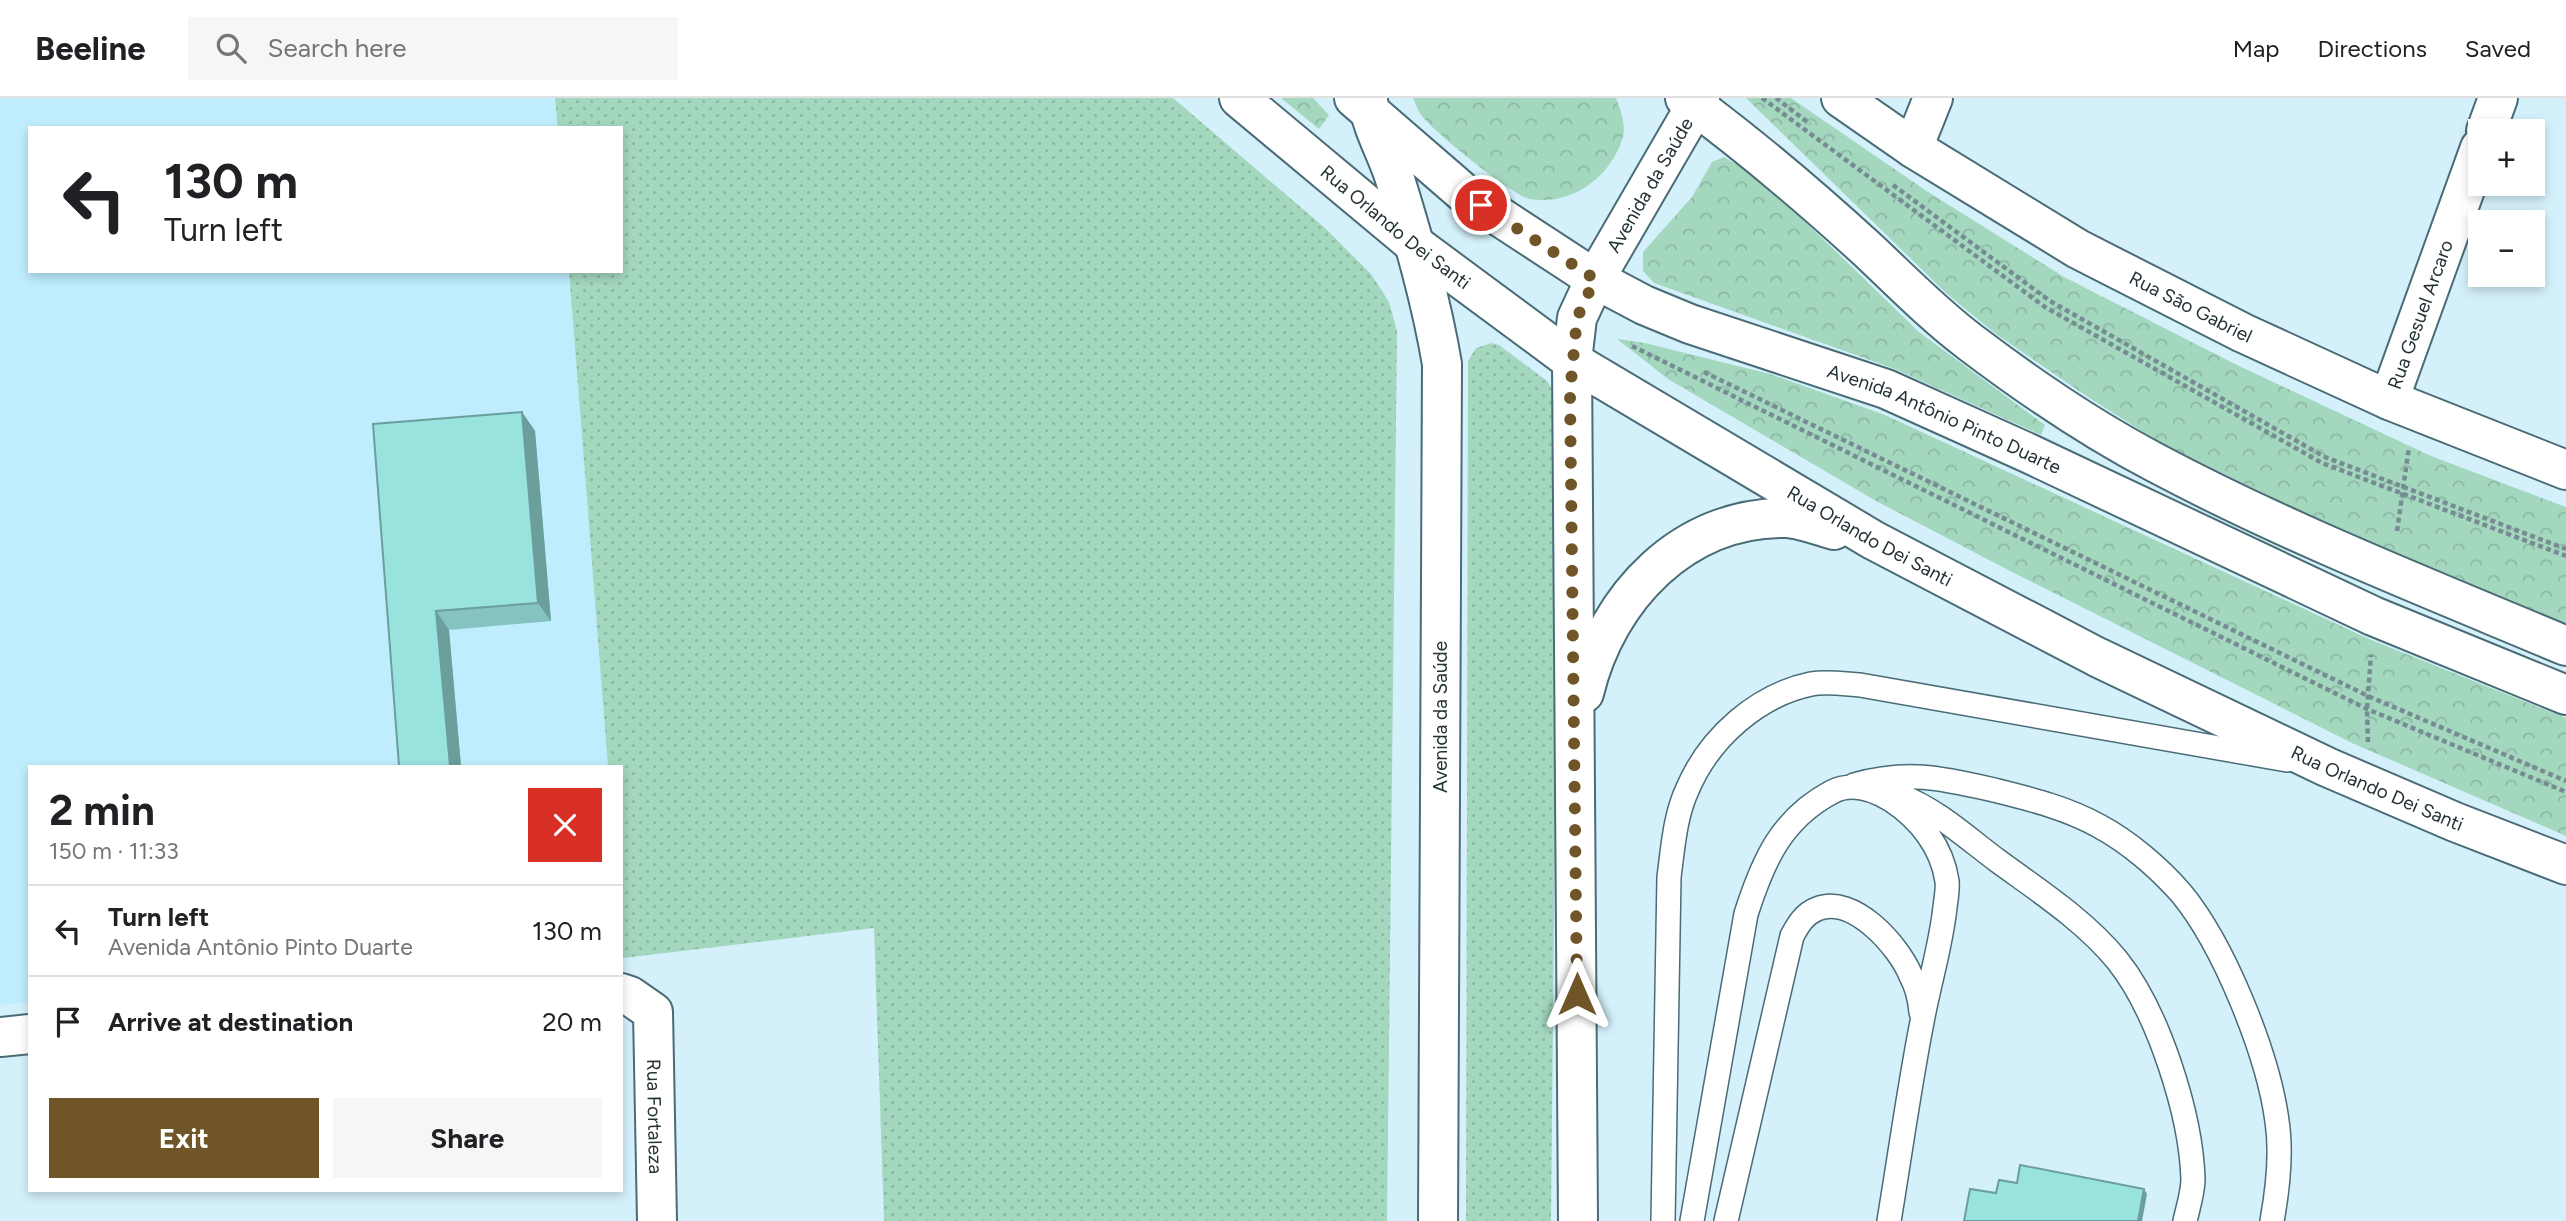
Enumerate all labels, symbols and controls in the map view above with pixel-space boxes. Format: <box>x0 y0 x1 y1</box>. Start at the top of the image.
search box <box>188 17 678 80</box>
text: Beeline <box>35 29 146 68</box>
icon: search <box>212 29 250 67</box>
text: Search here <box>268 32 406 64</box>
text: Map <box>2233 34 2279 63</box>
text: Directions <box>2317 34 2427 63</box>
text: Saved <box>2465 34 2531 63</box>
street label: Avenida da Saúde <box>1601 113 1698 257</box>
map controls <box>2468 119 2545 287</box>
button: + <box>2468 119 2545 196</box>
text: 130 m <box>164 151 298 210</box>
icon: left <box>49 154 140 245</box>
street label: Rua Orlando Dei Santi <box>1316 160 1475 294</box>
pin <box>1451 175 1511 235</box>
icon: arrive <box>1462 186 1500 224</box>
button: − <box>2468 210 2545 287</box>
text: Turn left <box>164 211 283 249</box>
street label: Rua Gesuel Arcaro <box>2382 237 2457 392</box>
street label: Rua São Gabriel <box>2126 266 2256 347</box>
street label: Avenida Antônio Pinto Duarte <box>1825 359 2065 479</box>
street label: Rua Orlando Dei Santi <box>1783 480 1956 591</box>
street label: Avenida da Saúde <box>1429 641 1452 793</box>
street label: Rua Orlando Dei Santi <box>2288 740 2467 836</box>
text: 2 min <box>49 785 155 836</box>
button: close <box>528 788 602 862</box>
text: 150 m · 11:33 <box>49 837 179 865</box>
text: Turn left <box>108 901 209 933</box>
icon: left <box>49 912 87 950</box>
text: 130 m <box>532 915 602 947</box>
text: Avenida Antônio Pinto Duarte <box>108 933 413 961</box>
position arrow <box>1540 957 1614 1031</box>
icon: arrive <box>49 1003 87 1041</box>
text: Arrive at destination <box>108 1006 353 1038</box>
text: 20 m <box>542 1006 602 1038</box>
street label: Rua Fortaleza <box>642 1059 668 1174</box>
button: Exit <box>49 1098 319 1178</box>
button: Share <box>333 1098 602 1178</box>

